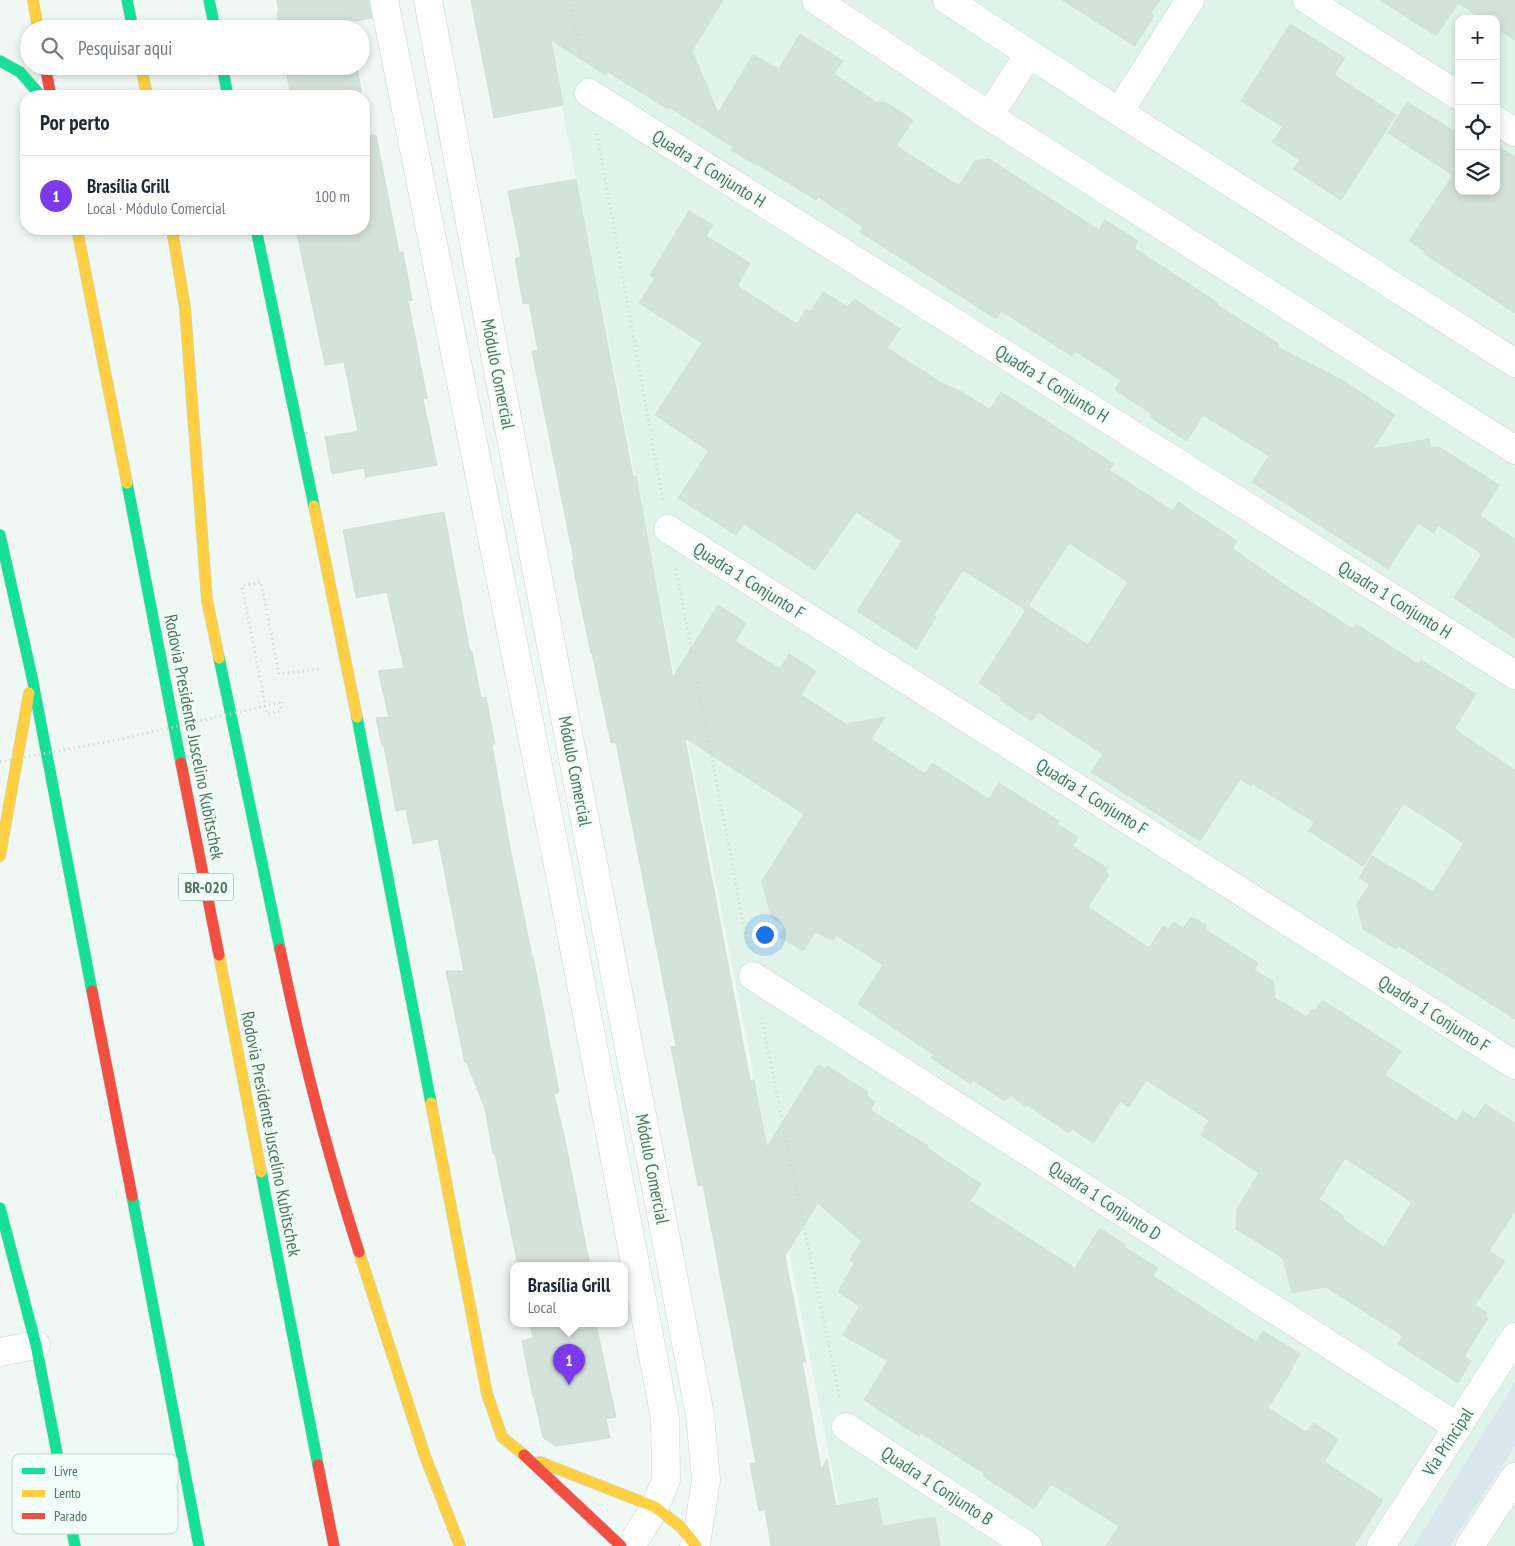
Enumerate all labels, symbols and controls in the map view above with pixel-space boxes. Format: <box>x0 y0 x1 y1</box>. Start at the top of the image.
map controls <box>1455 15 1500 195</box>
button: + <box>1455 15 1500 60</box>
search box <box>20 20 370 75</box>
icon: search <box>38 34 66 62</box>
text: Pesquisar aqui <box>78 36 172 60</box>
button: − <box>1455 60 1500 105</box>
button: locate <box>1455 105 1500 150</box>
text: Por perto <box>40 109 110 136</box>
street label: Quadra 1 Conjunto H <box>648 124 770 213</box>
button: layers <box>1455 150 1500 195</box>
text: Brasília Grill <box>87 174 170 198</box>
text: 1 <box>52 186 60 206</box>
text: 100 m <box>315 186 350 206</box>
text: Local · Módulo Comercial <box>87 198 225 218</box>
street label: Módulo Comercial <box>477 317 521 432</box>
street label: Quadra 1 Conjunto H <box>991 339 1113 428</box>
street label: Quadra 1 Conjunto F <box>689 537 809 624</box>
street label: Quadra 1 Conjunto H <box>1334 555 1456 644</box>
street label: Rodovia Presidente Juscelino Kubitschek <box>159 612 230 861</box>
street label: Módulo Comercial <box>554 714 598 829</box>
street label: Quadra 1 Conjunto F <box>1032 753 1152 840</box>
road number: BR-020 <box>178 874 234 900</box>
your location <box>752 922 778 948</box>
street label: Quadra 1 Conjunto F <box>1374 970 1494 1057</box>
street label: Rodovia Presidente Juscelino Kubitschek <box>236 1009 307 1258</box>
street label: Módulo Comercial <box>631 1112 675 1227</box>
street label: Quadra 1 Conjunto D <box>1045 1156 1166 1245</box>
popup <box>510 1262 628 1327</box>
text: Brasília Grill <box>528 1273 610 1297</box>
text: Local <box>528 1297 556 1317</box>
pin: 1 <box>553 1344 585 1385</box>
street label: Via Principal <box>1416 1402 1479 1481</box>
street label: Quadra 1 Conjunto B <box>877 1441 997 1530</box>
legend <box>12 1454 178 1534</box>
text: Livre <box>54 1462 78 1480</box>
text: Lento <box>54 1484 81 1502</box>
text: Parado <box>54 1507 87 1525</box>

